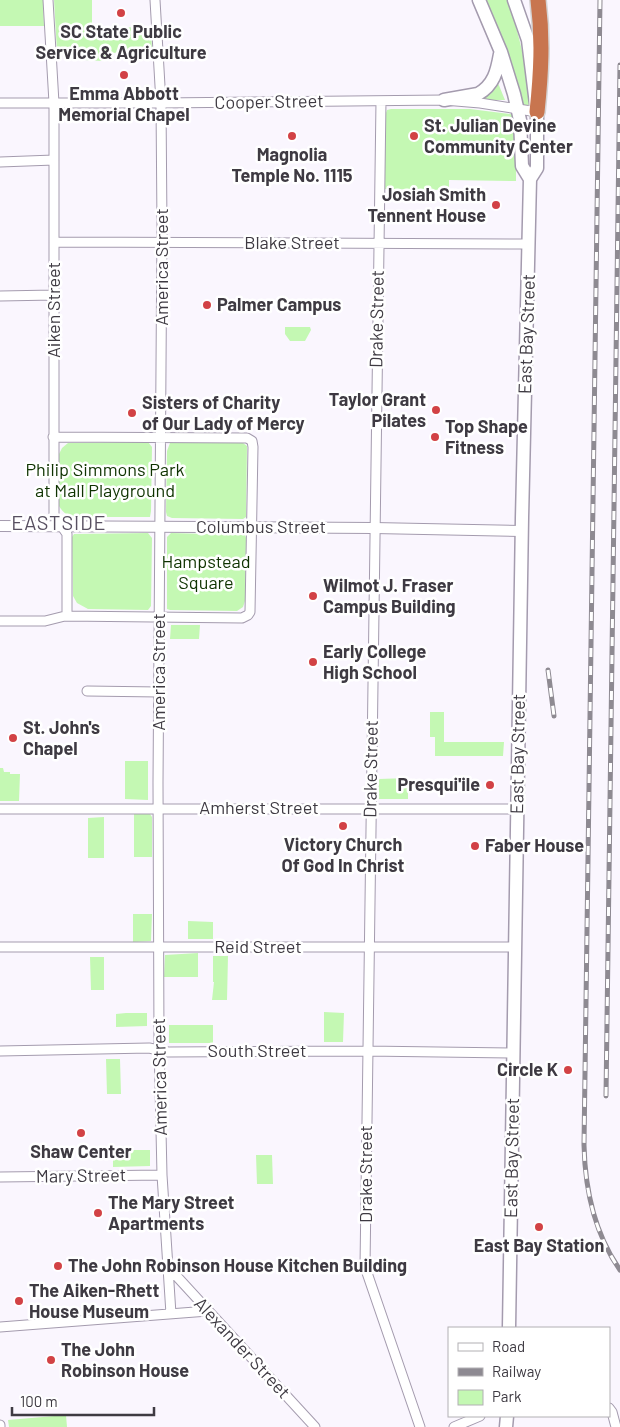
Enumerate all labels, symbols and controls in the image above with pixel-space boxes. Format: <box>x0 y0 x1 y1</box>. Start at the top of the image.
marker: SC State Public Service & Agriculture <box>115 7 127 19</box>
place label: SC State Public Service & Agriculture <box>35 20 207 63</box>
marker: Emma Abbott Memorial Chapel <box>118 69 130 81</box>
place label: Emma Abbott Memorial Chapel <box>58 82 190 125</box>
street label: Cooper Street <box>214 89 324 113</box>
place label: St. Julian Devine Community Center <box>424 114 573 157</box>
marker: Magnolia Temple No. 1115 <box>286 130 298 142</box>
marker: St. Julian Devine Community Center <box>408 130 420 142</box>
place label: Magnolia Temple No. 1115 <box>231 143 353 186</box>
place label: Josiah Smith Tennent House <box>367 183 486 226</box>
marker: Josiah Smith Tennent House <box>490 199 502 211</box>
street label: America Street <box>150 208 172 326</box>
street label: Blake Street <box>244 231 340 253</box>
street label: Aiken Street <box>42 262 64 358</box>
street label: Drake Street <box>364 270 388 368</box>
street label: East Bay Street <box>513 274 539 394</box>
place label: Palmer Campus <box>217 293 341 315</box>
marker: Palmer Campus <box>201 299 213 311</box>
place label: Taylor Grant Pilates <box>329 388 426 431</box>
place label: Sisters of Charity of Our Lady of Mercy <box>142 391 305 434</box>
marker: Taylor Grant Pilates <box>430 404 442 416</box>
marker: Sisters of Charity of Our Lady of Mercy <box>126 407 138 419</box>
place label: Top Shape Fitness <box>445 415 528 458</box>
marker: Top Shape Fitness <box>429 431 441 443</box>
park label: Philip Simmons Park at Mall Playground <box>25 458 185 501</box>
district label: EASTSIDE <box>11 510 107 534</box>
street label: Columbus Street <box>196 515 326 537</box>
park label: Hampstead Square <box>161 550 251 593</box>
place label: Wilmot J. Fraser Campus Building <box>323 574 456 617</box>
marker: Wilmot J. Fraser Campus Building <box>307 590 319 602</box>
street label: America Street <box>147 613 169 731</box>
place label: Early College High School <box>323 640 427 683</box>
marker: Early College High School <box>307 656 319 668</box>
street label: East Bay Street <box>505 694 529 814</box>
place label: St. John's Chapel <box>23 716 100 759</box>
street label: Drake Street <box>358 720 382 818</box>
marker: St. John's Chapel <box>7 732 19 744</box>
place label: Presqui'ile <box>397 773 480 795</box>
marker: Presqui'ile <box>484 779 496 791</box>
street label: Amherst Street <box>199 796 319 818</box>
marker: Victory Church Of God In Christ <box>337 820 349 832</box>
place label: Victory Church Of God In Christ <box>282 833 405 876</box>
place label: Faber House <box>485 834 584 856</box>
marker: Faber House <box>469 840 481 852</box>
street label: Reid Street <box>214 935 302 957</box>
street label: America Street <box>147 1018 171 1136</box>
street label: South Street <box>208 1039 306 1061</box>
place label: Circle K <box>497 1058 558 1080</box>
marker: Circle K <box>562 1064 574 1076</box>
street label: East Bay Street <box>499 1098 523 1218</box>
street label: Drake Street <box>354 1125 376 1223</box>
marker: Shaw Center <box>75 1127 87 1139</box>
place label: Shaw Center <box>30 1140 132 1162</box>
street label: Mary Street <box>36 1163 126 1187</box>
place label: The Mary Street Apartments <box>108 1191 235 1234</box>
marker: The Mary Street Apartments <box>92 1207 104 1219</box>
marker: East Bay Station <box>533 1221 545 1233</box>
place label: East Bay Station <box>474 1234 604 1256</box>
place label: The John Robinson House Kitchen Building <box>68 1254 407 1276</box>
marker: The John Robinson House Kitchen Building <box>52 1260 64 1272</box>
place label: The Aiken-Rhett House Museum <box>29 1279 159 1322</box>
street label: Alexander Street <box>190 1292 295 1403</box>
marker: The Aiken-Rhett House Museum <box>13 1295 25 1307</box>
legend <box>448 1327 610 1417</box>
text: Road <box>492 1337 525 1355</box>
place label: The John Robinson House <box>61 1338 189 1381</box>
marker: The John Robinson House <box>45 1354 57 1366</box>
text: Railway <box>492 1362 541 1380</box>
scale bar <box>12 1384 155 1416</box>
text: Park <box>492 1387 522 1405</box>
text: 100 m <box>20 1392 58 1410</box>

